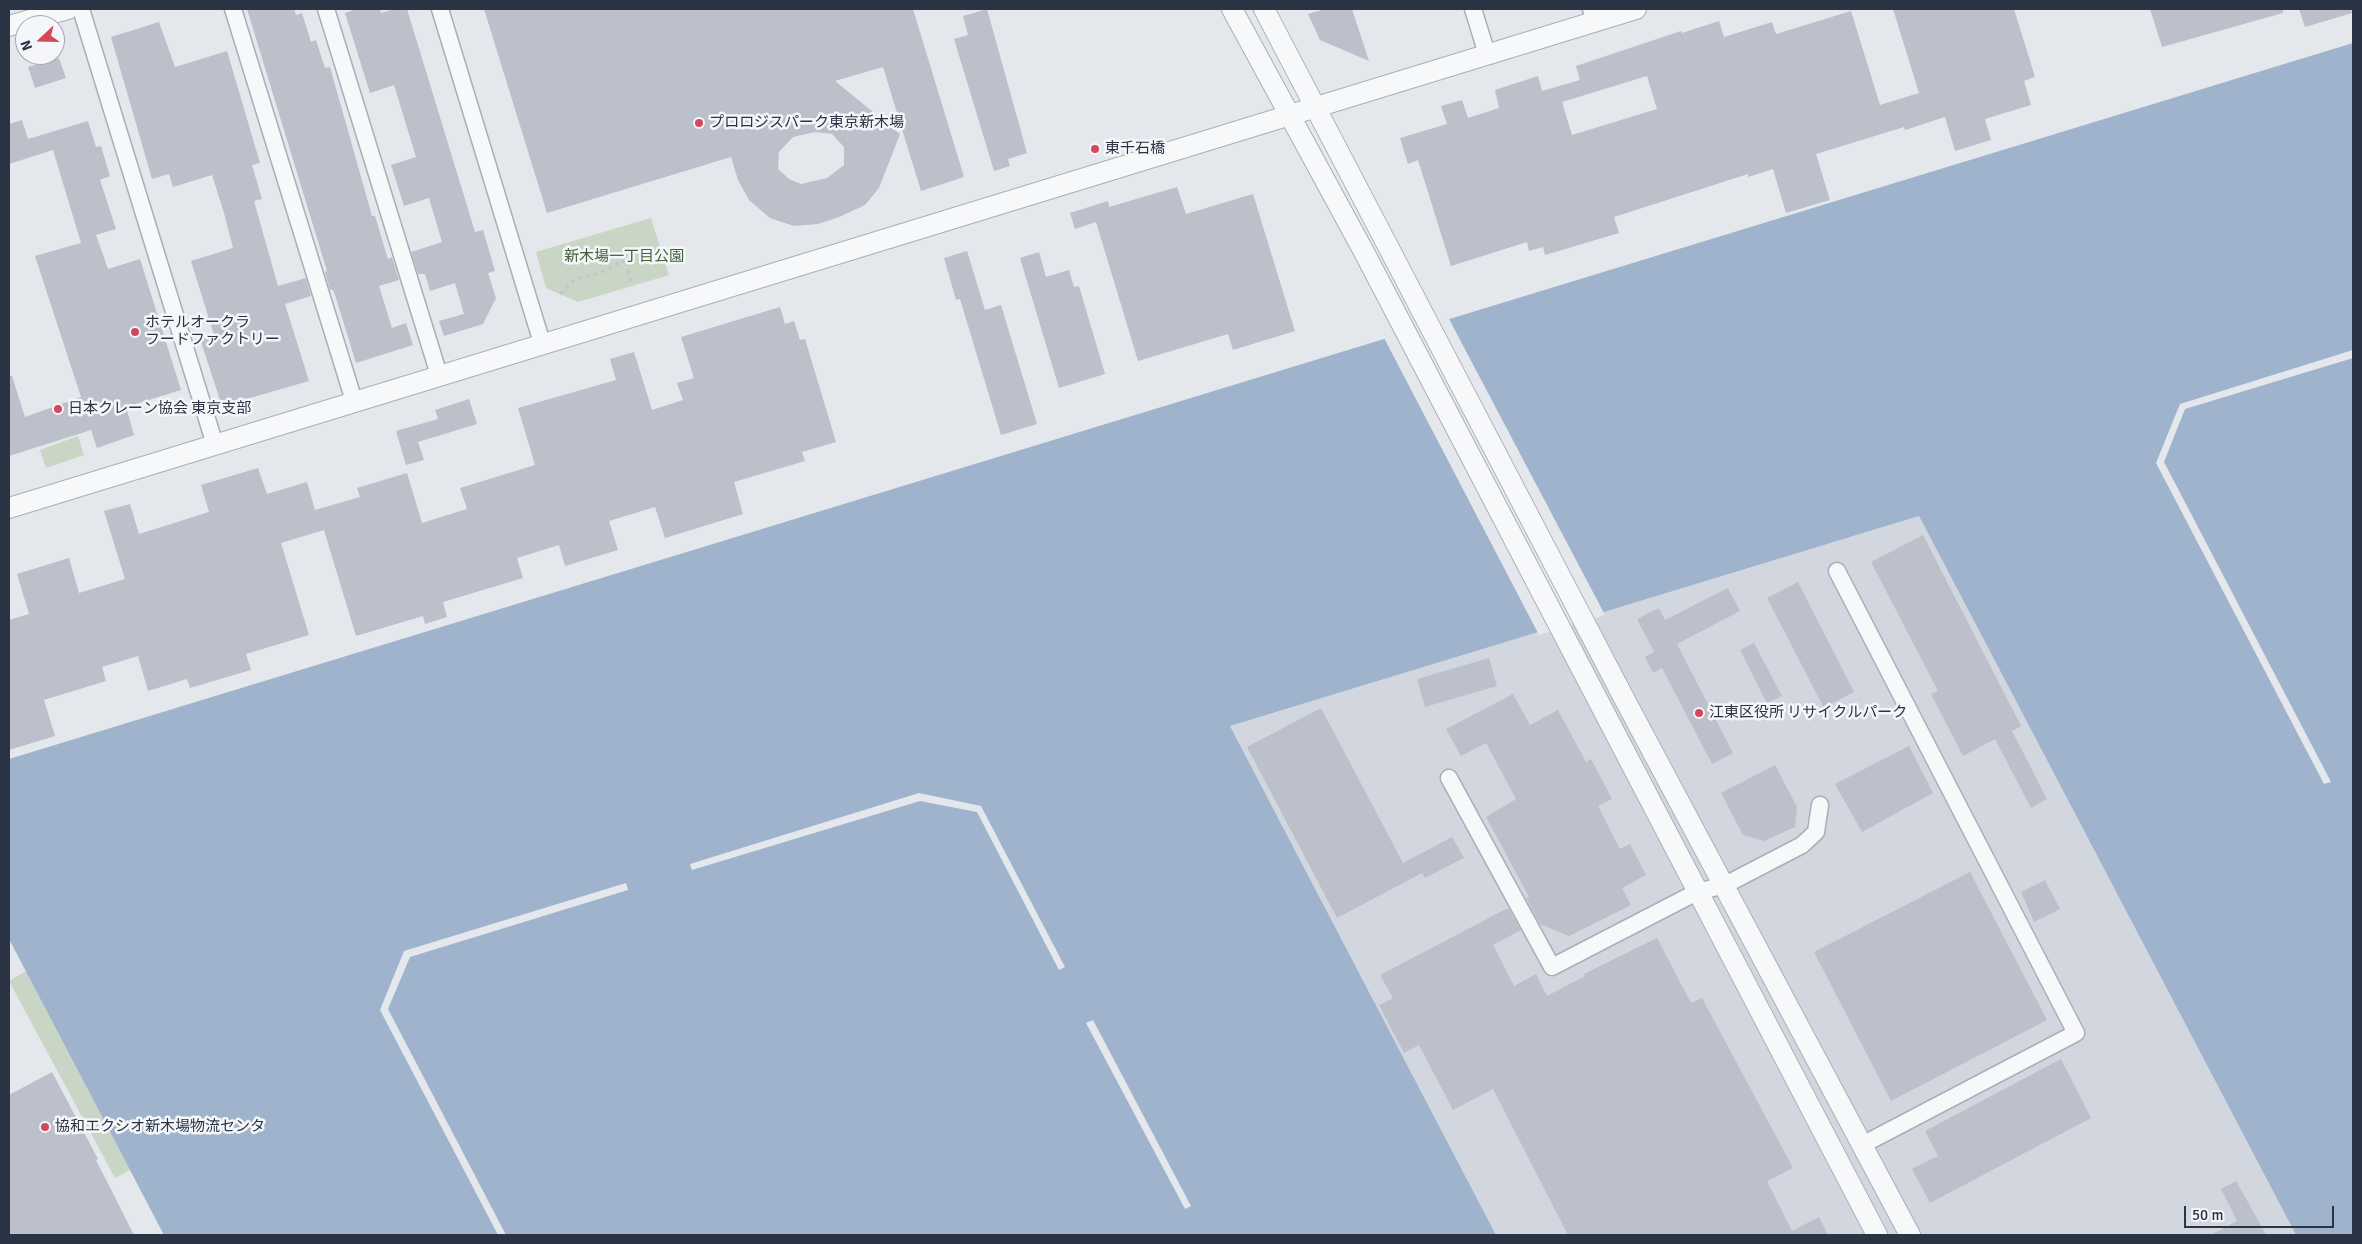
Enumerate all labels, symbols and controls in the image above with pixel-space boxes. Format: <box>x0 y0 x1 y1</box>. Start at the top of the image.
north arrow <box>15 15 65 65</box>
text: N <box>17 38 36 53</box>
place label: プロロジスパーク東京新木場 <box>709 114 904 132</box>
marker: プロロジスパーク東京新木場 <box>693 117 705 129</box>
place label: 東千石橋 <box>1105 140 1165 158</box>
marker: 東千石橋 <box>1089 143 1101 155</box>
park label: 新木場一丁目公園 <box>564 248 684 266</box>
place label: ホテルオークラ フードファクトリー <box>145 314 280 349</box>
marker: ホテルオークラ フードファクトリー <box>129 326 141 338</box>
place label: 日本クレーン協会 東京支部 <box>68 400 251 418</box>
marker: 日本クレーン協会 東京支部 <box>52 403 64 415</box>
place label: 江東区役所 リサイクルパーク <box>1709 704 1907 722</box>
marker: 江東区役所 リサイクルパーク <box>1693 707 1705 719</box>
place label: 協和エクシオ新木場物流センタ <box>55 1118 265 1136</box>
marker: 協和エクシオ新木場物流センタ <box>39 1121 51 1133</box>
scale bar <box>2187 1196 2337 1228</box>
text: 50 m <box>2192 1206 2223 1224</box>

